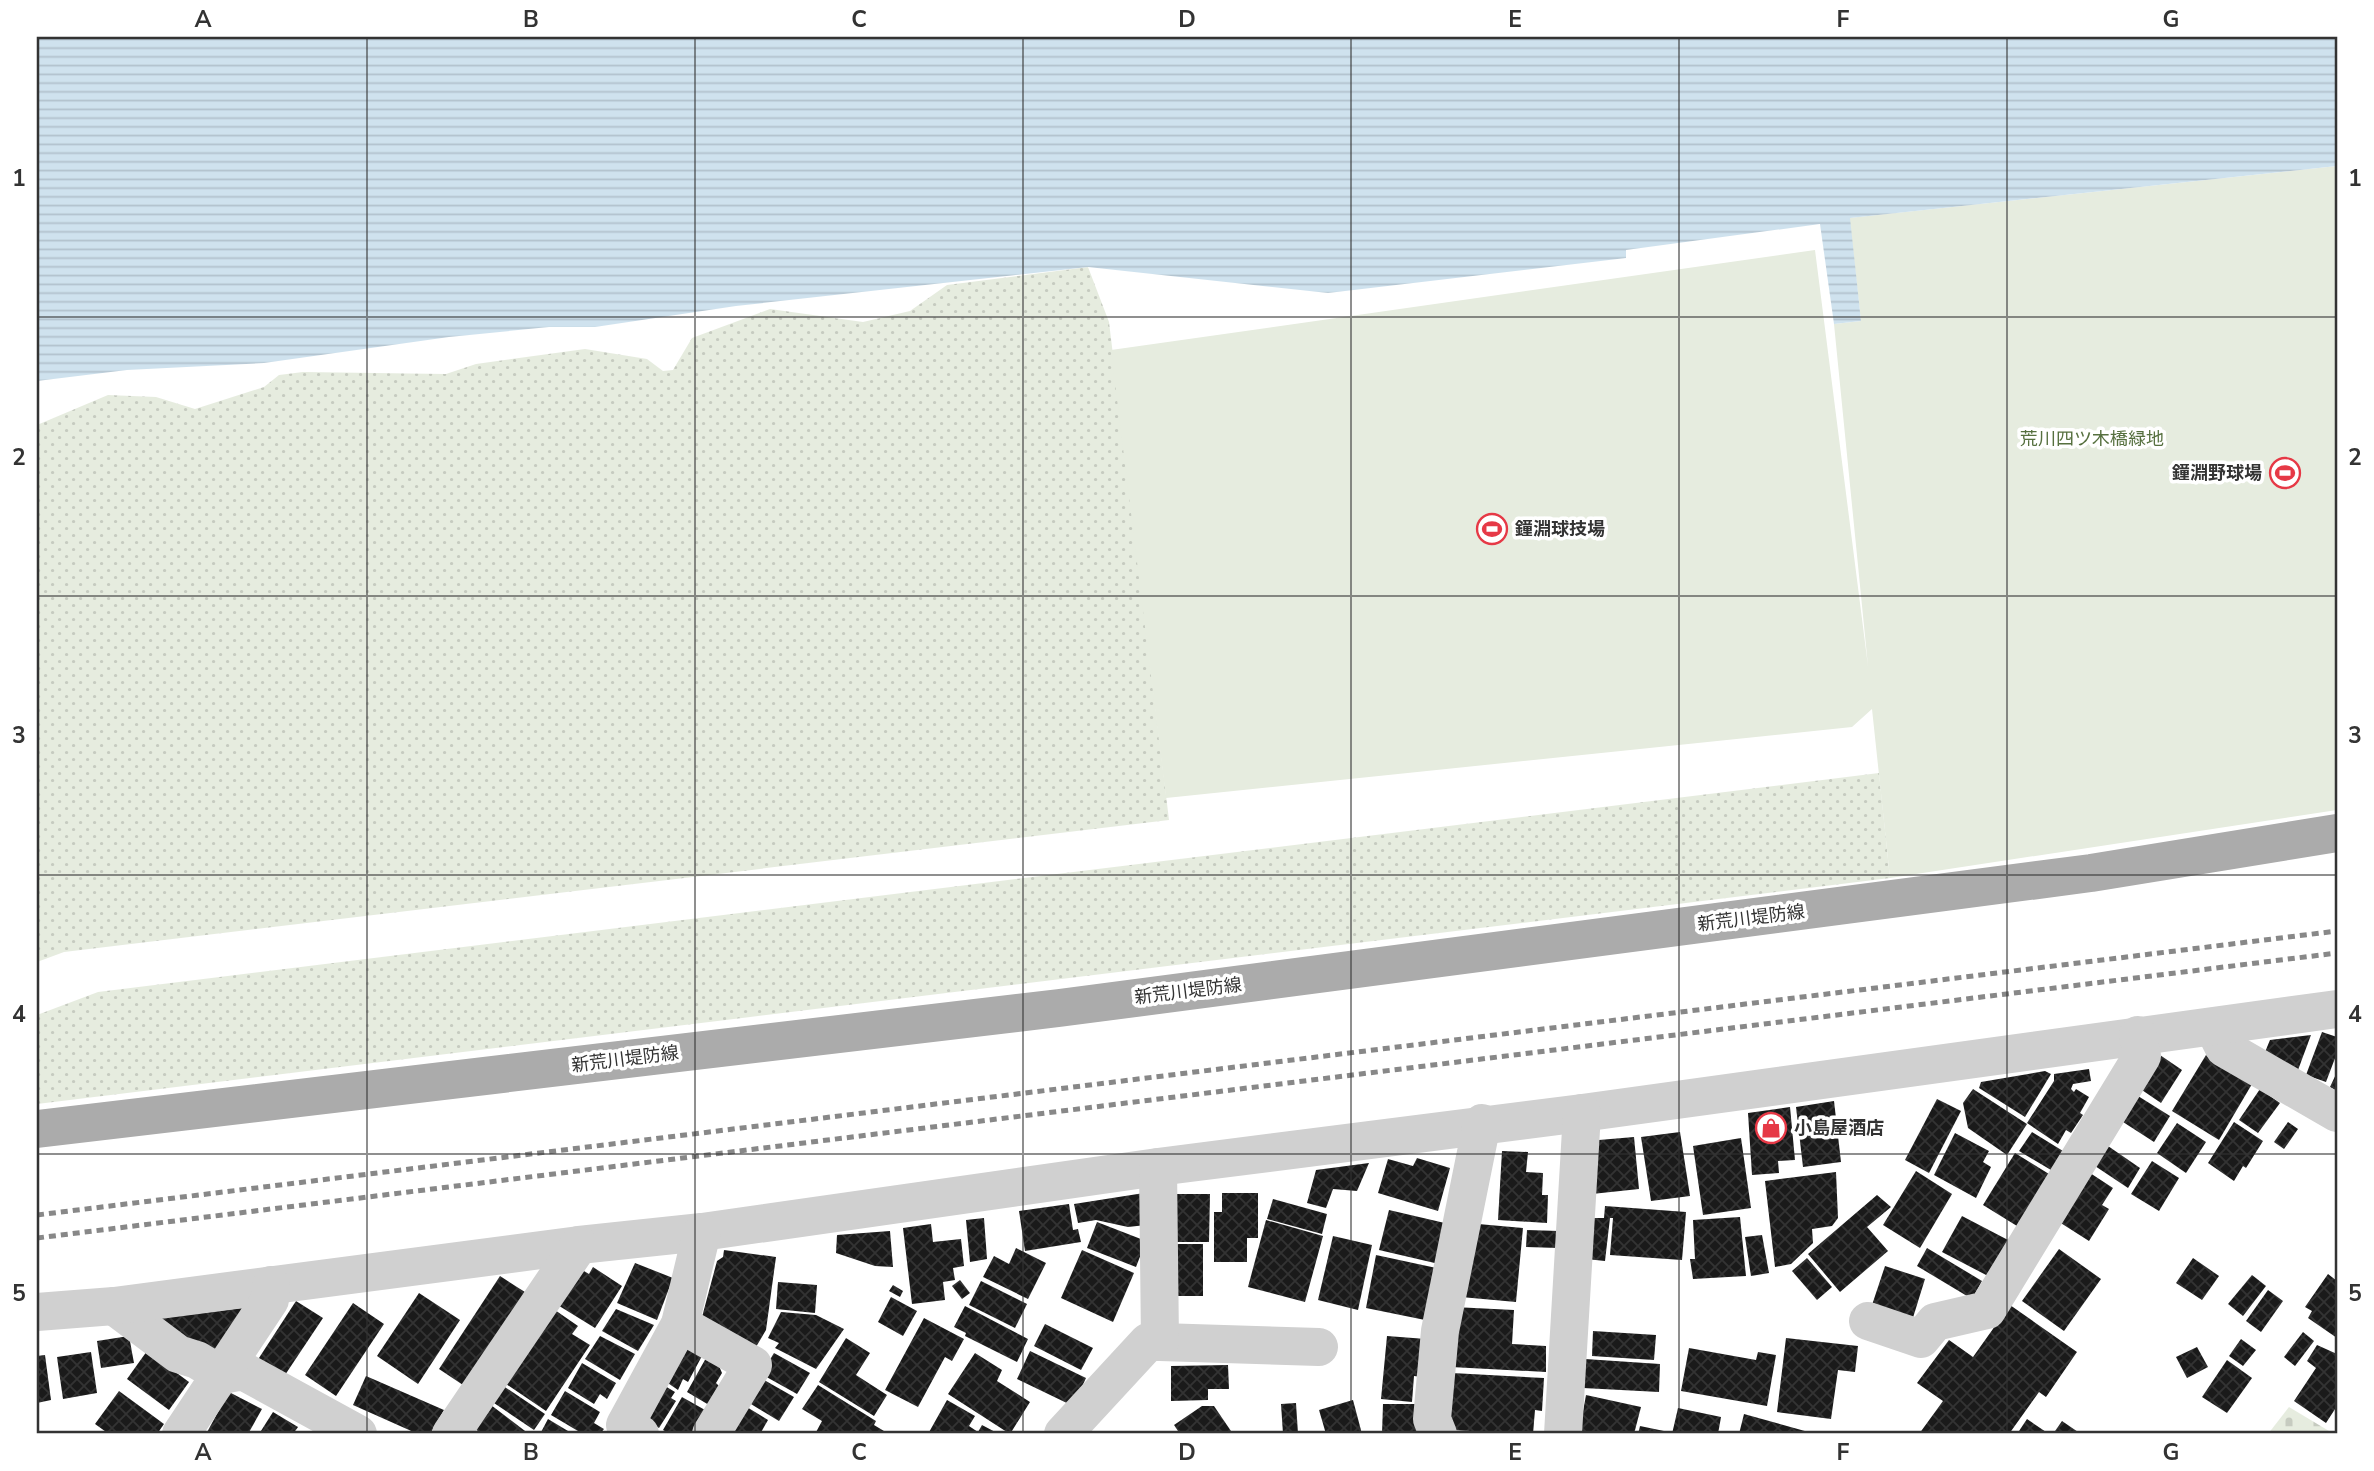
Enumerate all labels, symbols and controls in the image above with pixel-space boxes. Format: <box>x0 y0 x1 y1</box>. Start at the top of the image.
text: A <box>194 4 212 35</box>
text: B <box>523 4 539 35</box>
text: C <box>851 4 867 35</box>
text: D <box>1178 4 1196 35</box>
text: E <box>1508 4 1522 35</box>
text: F <box>1837 4 1850 35</box>
text: G <box>2163 4 2179 35</box>
text: 1 <box>12 163 26 194</box>
text: 1 <box>2348 163 2362 194</box>
park label: 荒川四ツ木橋緑地 <box>2020 427 2164 451</box>
text: 2 <box>12 442 26 473</box>
text: 2 <box>2348 442 2362 473</box>
sports icon: 鐘淵野球場 <box>2268 456 2302 490</box>
place label: 鐘淵野球場 <box>2171 461 2262 485</box>
sports icon: 鐘淵球技場 <box>1475 512 1509 546</box>
place label: 鐘淵球技場 <box>1514 517 1605 541</box>
text: 3 <box>12 720 26 751</box>
text: 3 <box>2348 720 2362 751</box>
street label: 新荒川堤防線 <box>1696 900 1806 936</box>
street label: 新荒川堤防線 <box>1133 973 1243 1009</box>
text: 4 <box>12 999 26 1030</box>
text: 4 <box>2348 999 2362 1030</box>
street label: 新荒川堤防線 <box>570 1041 680 1077</box>
shop icon: 小島屋酒店 <box>1754 1111 1788 1145</box>
place label: 小島屋酒店 <box>1794 1116 1884 1140</box>
text: 5 <box>12 1278 26 1309</box>
text: 5 <box>2348 1278 2362 1309</box>
text: A <box>194 1437 212 1468</box>
text: B <box>523 1437 539 1468</box>
text: C <box>851 1437 867 1468</box>
text: D <box>1178 1437 1196 1468</box>
text: E <box>1508 1437 1522 1468</box>
text: F <box>1837 1437 1850 1468</box>
text: G <box>2163 1437 2179 1468</box>

